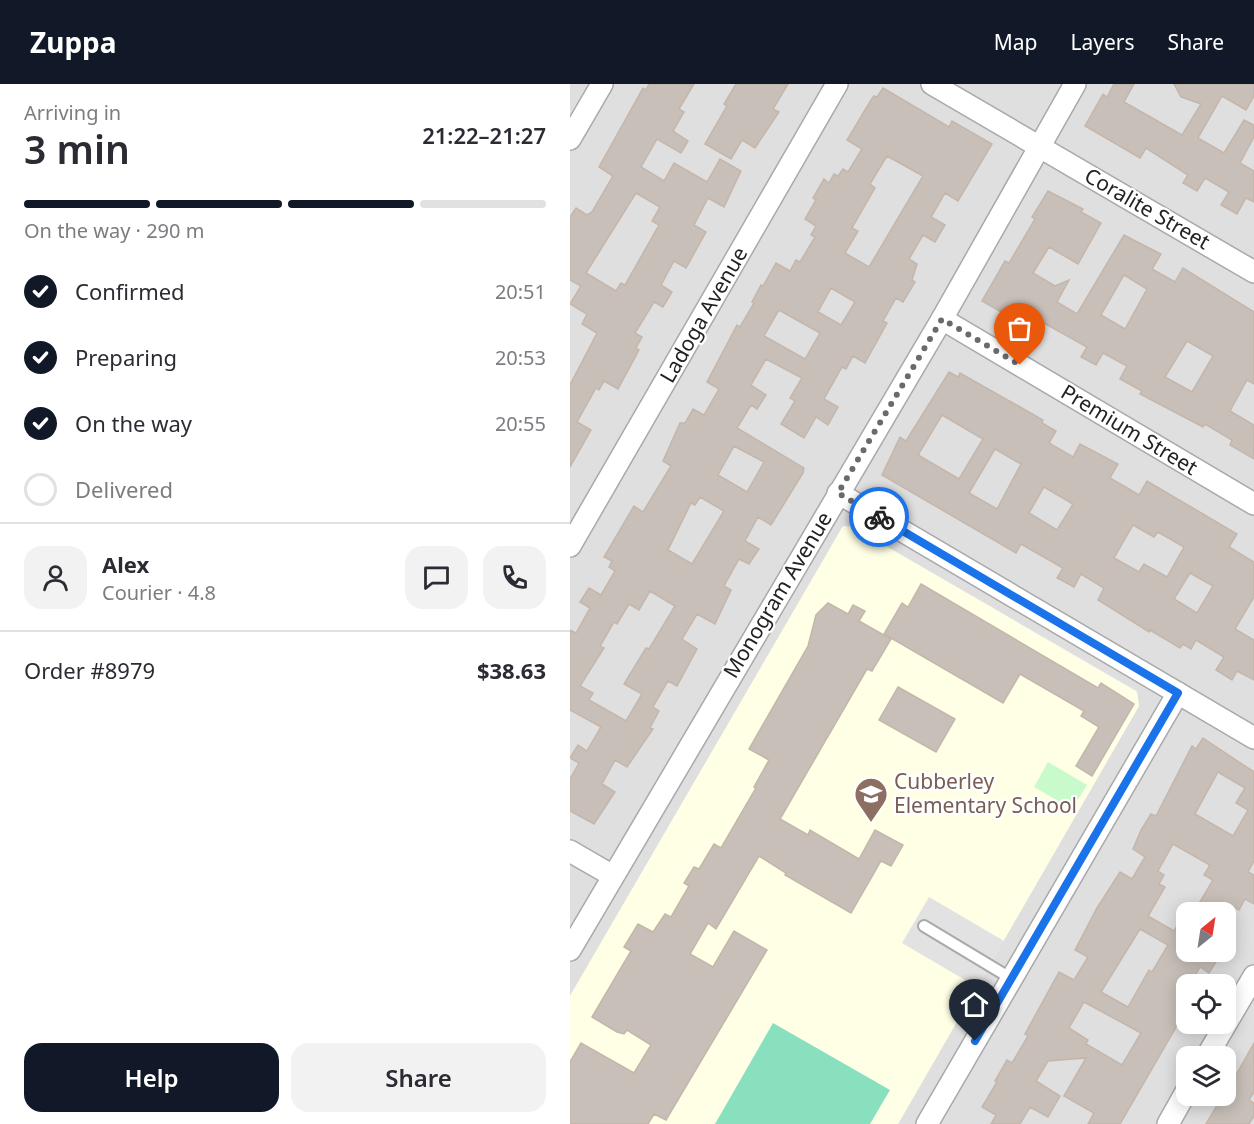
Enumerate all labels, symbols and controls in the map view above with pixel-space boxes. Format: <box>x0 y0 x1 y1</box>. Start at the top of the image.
text: Zuppa <box>30 23 117 61</box>
text: Map <box>994 28 1038 56</box>
text: Layers <box>1071 28 1135 56</box>
text: Share <box>1168 28 1224 56</box>
text: Arriving in <box>24 99 121 126</box>
text: 21:22–21:27 <box>422 120 546 150</box>
text: 3 min <box>24 122 130 175</box>
street label: Coralite Street <box>1080 161 1216 256</box>
text: On the way · 290 m <box>24 217 204 244</box>
street label: Ladoga Avenue <box>653 242 753 387</box>
icon: check <box>24 275 57 308</box>
text: Confirmed <box>75 276 185 306</box>
text: 20:51 <box>495 278 546 305</box>
pin <box>994 303 1045 365</box>
icon: bag <box>1003 312 1036 345</box>
icon: check <box>24 341 57 374</box>
text: Preparing <box>75 342 177 372</box>
text: 20:53 <box>495 344 546 371</box>
street label: Premium Street <box>1056 377 1203 481</box>
icon: check <box>24 407 57 440</box>
text: On the way <box>75 408 192 438</box>
text: 20:55 <box>495 410 546 437</box>
text: Delivered <box>75 474 173 504</box>
courier <box>849 487 909 547</box>
icon: bike <box>863 501 896 534</box>
street label: Monogram Avenue <box>716 506 838 683</box>
button: person <box>24 546 87 609</box>
button: chat <box>405 546 468 609</box>
button: phone <box>483 546 546 609</box>
text: Alex <box>102 549 149 579</box>
text: Courier · 4.8 <box>102 579 216 606</box>
text: Order #8979 <box>24 655 155 685</box>
text: $38.63 <box>477 655 546 685</box>
place label: Cubberley Elementary School <box>894 767 1077 819</box>
school or university icon: Cubberley Elementary School <box>853 776 889 823</box>
north arrow <box>1176 902 1236 962</box>
map controls <box>1176 902 1236 1106</box>
button: locate <box>1176 974 1236 1034</box>
pin <box>949 979 1000 1041</box>
icon: home <box>958 988 991 1021</box>
button: Help <box>24 1043 279 1112</box>
button: Share <box>291 1043 546 1112</box>
button: layers <box>1176 1046 1236 1106</box>

